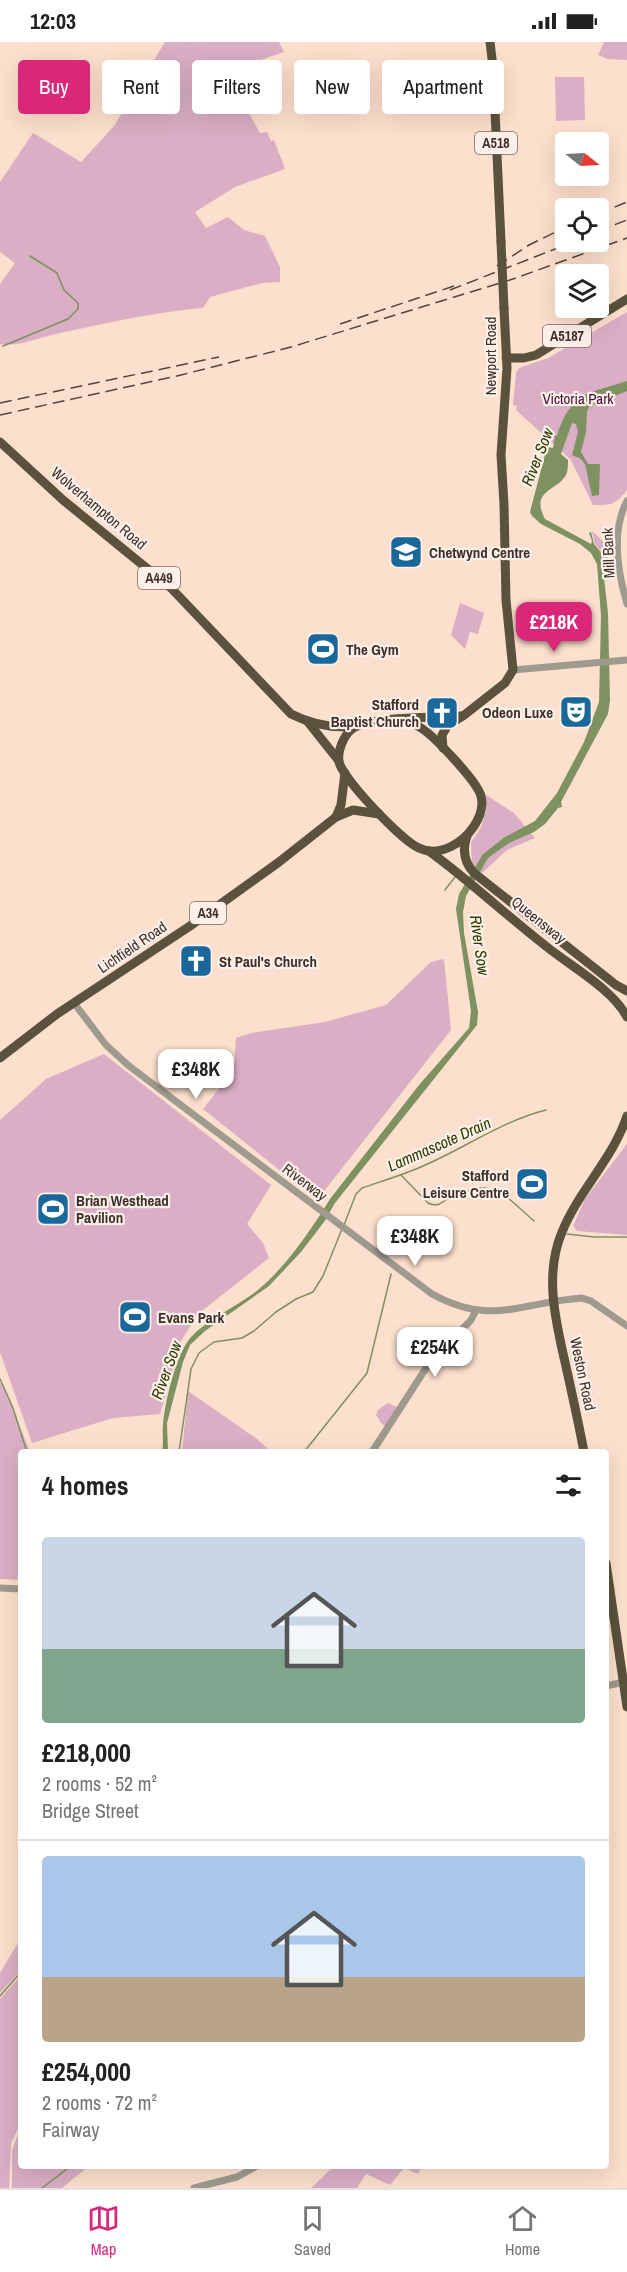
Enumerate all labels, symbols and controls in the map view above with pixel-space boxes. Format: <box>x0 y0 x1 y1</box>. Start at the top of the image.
text: 12:03 <box>30 6 76 36</box>
chip: Buy <box>18 60 90 114</box>
chip: Rent <box>102 60 180 114</box>
chip: Filters <box>192 60 282 114</box>
chip: New <box>294 60 370 114</box>
chip: Apartment <box>382 60 504 114</box>
road number: A518 <box>475 132 517 154</box>
north arrow <box>555 132 609 186</box>
map controls <box>555 132 609 318</box>
button: locate <box>555 198 609 252</box>
button: layers <box>555 264 609 318</box>
street label: Newport Road <box>480 317 501 395</box>
road number: A5187 <box>543 325 591 347</box>
park label: Victoria Park <box>543 388 614 409</box>
water label: River Sow <box>515 423 559 489</box>
street label: Wolverhampton Road <box>47 462 151 554</box>
street label: Mill Bank <box>597 527 619 579</box>
school or university icon: Chetwynd Centre <box>388 534 424 570</box>
place label: Chetwynd Centre <box>429 542 530 563</box>
road number: A449 <box>138 567 180 589</box>
pin: £218K <box>512 602 596 653</box>
text: £218K <box>530 608 578 635</box>
sports icon: The Gym <box>305 631 341 667</box>
place label: The Gym <box>346 639 399 660</box>
place label: Stafford Baptist Church <box>331 694 419 732</box>
theatre icon: Odeon Luxe <box>558 694 594 730</box>
church icon: Stafford Baptist Church <box>424 695 460 731</box>
place label: Odeon Luxe <box>482 702 553 723</box>
street label: Queensway <box>507 891 572 949</box>
road number: A34 <box>190 902 226 924</box>
water label: River Sow <box>465 914 495 978</box>
street label: Lichfield Road <box>93 916 171 978</box>
church icon: St Paul's Church <box>178 943 214 979</box>
place label: St Paul's Church <box>219 951 317 972</box>
pin: £348K <box>154 1049 238 1100</box>
text: £348K <box>172 1055 220 1082</box>
water label: Lammascote Drain <box>384 1111 494 1177</box>
street label: Riverway <box>278 1158 332 1206</box>
place label: Stafford Leisure Centre <box>423 1165 509 1203</box>
sports icon: Stafford Leisure Centre <box>514 1166 550 1202</box>
place label: Brian Westhead Pavilion <box>76 1190 169 1228</box>
sports icon: Brian Westhead Pavilion <box>35 1191 71 1227</box>
pin: £348K <box>373 1216 457 1267</box>
text: £348K <box>391 1222 439 1249</box>
sports icon: Evans Park <box>117 1299 153 1335</box>
place label: Evans Park <box>158 1307 224 1328</box>
pin: £254K <box>393 1327 477 1378</box>
text: £254K <box>411 1333 459 1360</box>
street label: Weston Road <box>565 1335 601 1413</box>
water label: River Sow <box>145 1336 187 1402</box>
text: 4 homes <box>42 1468 129 1503</box>
icon: filters <box>552 1469 585 1502</box>
icon: home <box>260 1576 368 1684</box>
text: £218,000 <box>42 1735 131 1770</box>
text: 2 rooms · 52 m² <box>42 1770 157 1797</box>
text: Bridge Street <box>42 1797 139 1824</box>
icon: home <box>260 1895 368 2003</box>
text: £254,000 <box>42 2054 131 2089</box>
text: 2 rooms · 72 m² <box>42 2089 157 2116</box>
text: Fairway <box>42 2116 100 2143</box>
tab: Map <box>87 2202 120 2260</box>
tab: Saved <box>294 2202 331 2260</box>
tab: Home <box>505 2202 540 2260</box>

